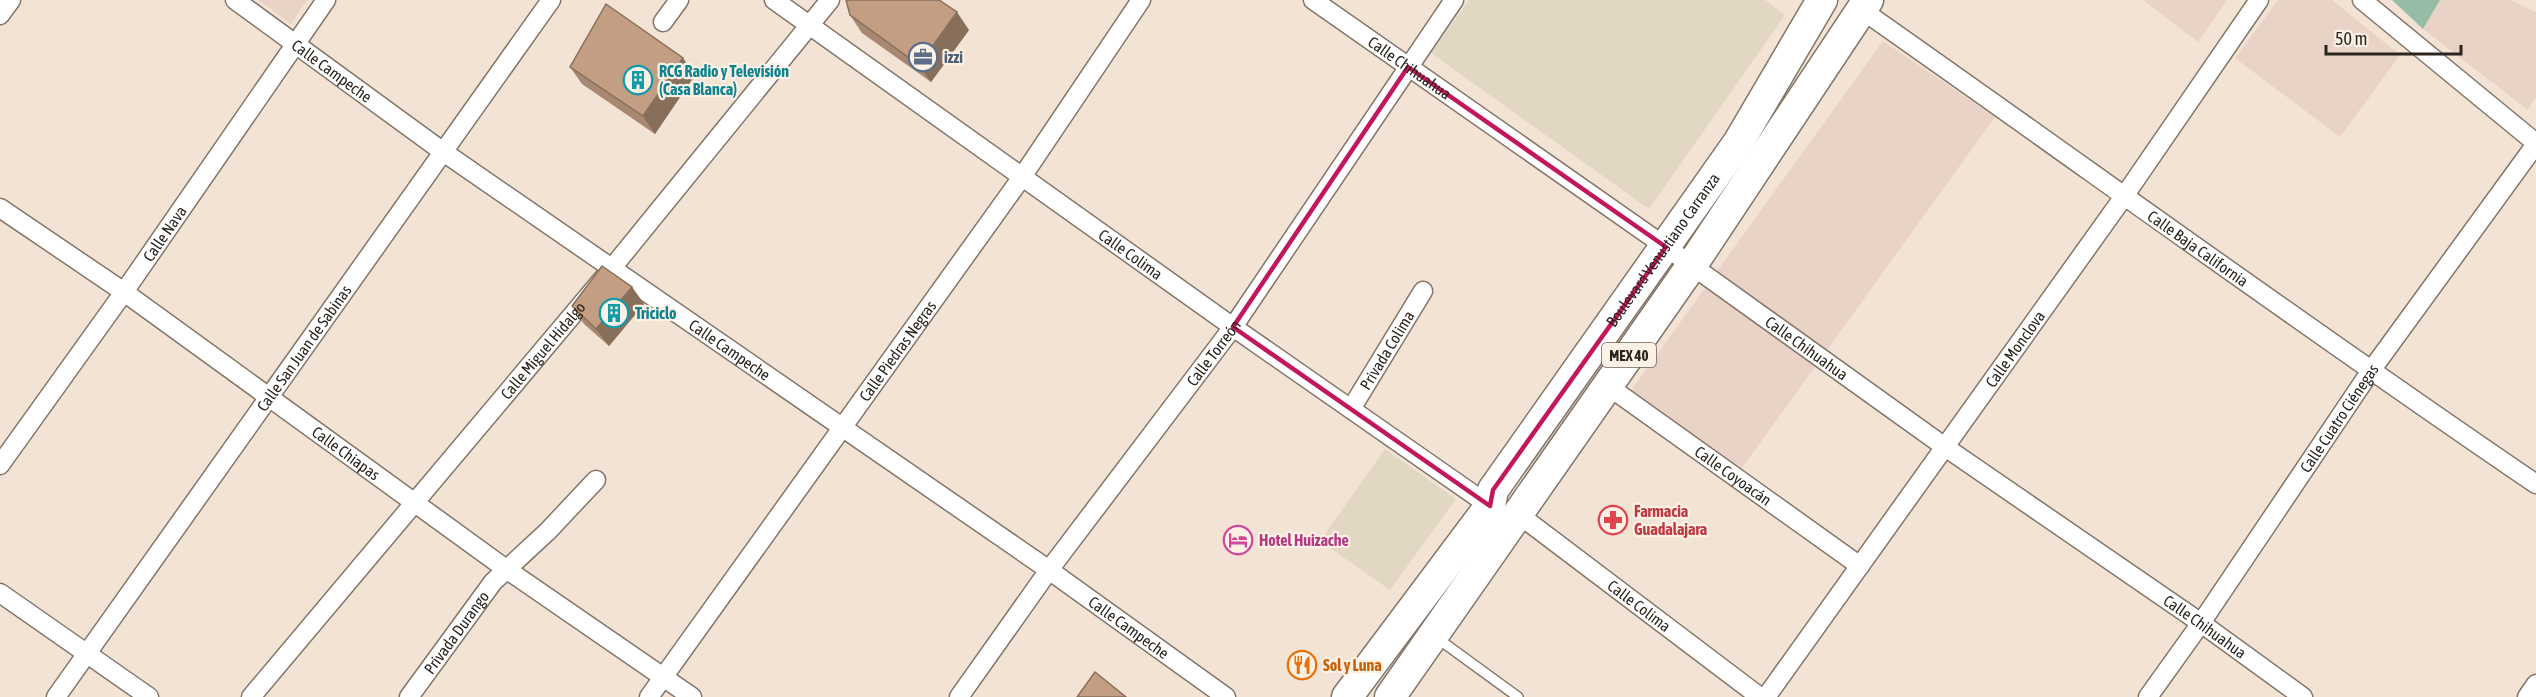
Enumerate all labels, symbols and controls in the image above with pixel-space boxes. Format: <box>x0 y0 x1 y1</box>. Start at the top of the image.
scale bar <box>2326 18 2461 56</box>
text: 50 m <box>2335 28 2367 49</box>
street label: Calle Chihuahua <box>1365 32 1455 103</box>
street label: Calle Campeche <box>289 36 375 106</box>
office icon: izzi <box>907 41 939 73</box>
place label: izzi <box>944 48 963 66</box>
place label: RCG Radio y Televisión (Casa Blanca) <box>659 62 789 98</box>
building icon: RCG Radio y Televisión (Casa Blanca) <box>622 64 654 96</box>
street label: Boulevard Venustiano Carranza <box>1602 169 1723 330</box>
street label: Calle Nava <box>139 202 190 265</box>
street label: Calle Baja California <box>2144 207 2252 290</box>
street label: Calle Colima <box>1095 225 1166 283</box>
street label: Calle San Juan de Sabinas <box>253 281 355 415</box>
building icon: Triciclo <box>598 297 630 329</box>
street label: Calle Piedras Negras <box>855 297 940 405</box>
street label: Calle Miguel Hidalgo <box>497 298 589 403</box>
place label: Triciclo <box>635 304 677 322</box>
street label: Privada Colima <box>1356 307 1418 393</box>
street label: Calle Monclova <box>1982 307 2048 391</box>
street label: Calle Chihuahua <box>1762 312 1851 383</box>
street label: Calle Campeche <box>686 315 774 384</box>
street label: Calle Torreón <box>1183 317 1244 389</box>
road number: MEX 40 <box>1602 343 1656 367</box>
street label: Calle Cuatro Ciénegas <box>2296 360 2382 476</box>
street label: Calle Chiapas <box>309 422 384 484</box>
street label: Calle Coyoacán <box>1692 442 1775 509</box>
place label: Farmacia Guadalajara <box>1634 502 1707 538</box>
pharmacy icon: Farmacia Guadalajara <box>1597 504 1629 536</box>
hotel icon: Hotel Huizache <box>1222 524 1254 556</box>
place label: Hotel Huizache <box>1259 531 1349 549</box>
street label: Calle Colima <box>1604 576 1674 635</box>
street label: Privada Durango <box>420 588 492 677</box>
street label: Calle Chihuahua <box>2160 591 2250 662</box>
street label: Calle Campeche <box>1085 592 1172 662</box>
restaurant icon: Sol y Luna <box>1286 649 1318 681</box>
place label: Sol y Luna <box>1323 656 1382 674</box>

